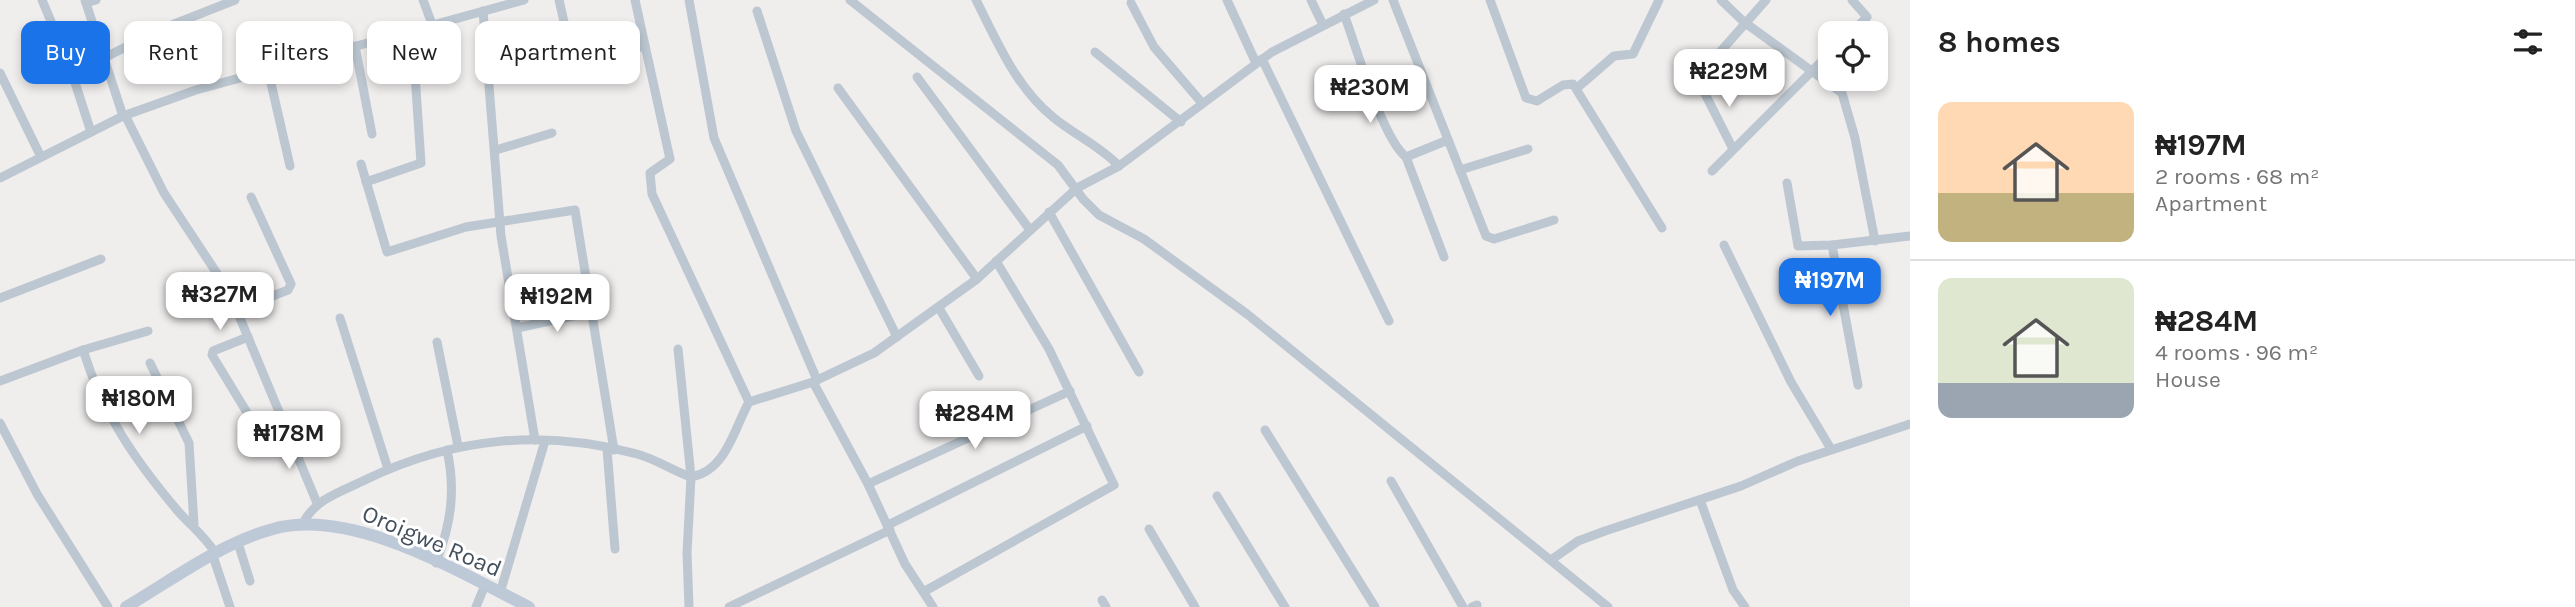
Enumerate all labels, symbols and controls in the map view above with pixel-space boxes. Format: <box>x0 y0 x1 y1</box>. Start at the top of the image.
chip: Buy <box>21 21 110 84</box>
chip: Rent <box>124 21 222 84</box>
chip: Filters <box>236 21 353 84</box>
chip: New <box>367 21 461 84</box>
chip: Apartment <box>475 21 640 84</box>
map controls <box>1818 21 1888 91</box>
button: locate <box>1818 21 1888 91</box>
icon: filters <box>2509 23 2547 61</box>
text: 8 homes <box>1938 24 2061 60</box>
pin: ₦229M <box>1680 50 1778 109</box>
text: ₦229M <box>1690 58 1768 85</box>
pin: ₦230M <box>1321 66 1419 125</box>
text: ₦230M <box>1330 74 1410 101</box>
text: ₦197M <box>2155 127 2247 163</box>
icon: home <box>1994 130 2078 214</box>
text: 2 rooms · 68 m² <box>2155 163 2319 190</box>
text: Apartment <box>2155 190 2267 217</box>
pin: ₦197M <box>1781 258 1879 318</box>
text: ₦197M <box>1795 267 1865 294</box>
pin: ₦327M <box>171 272 269 332</box>
pin: ₦192M <box>508 274 606 334</box>
text: ₦327M <box>182 281 258 308</box>
text: ₦192M <box>521 283 593 310</box>
text: ₦284M <box>2155 303 2258 339</box>
icon: home <box>1994 306 2078 390</box>
text: 4 rooms · 96 m² <box>2155 339 2318 366</box>
text: House <box>2155 366 2221 393</box>
pin: ₦180M <box>90 376 188 436</box>
text: ₦180M <box>102 385 176 412</box>
pin: ₦284M <box>926 392 1024 451</box>
text: ₦284M <box>935 400 1015 427</box>
pin: ₦178M <box>240 412 338 471</box>
text: ₦178M <box>253 420 325 447</box>
street label: Oroigwe Road <box>358 499 506 583</box>

